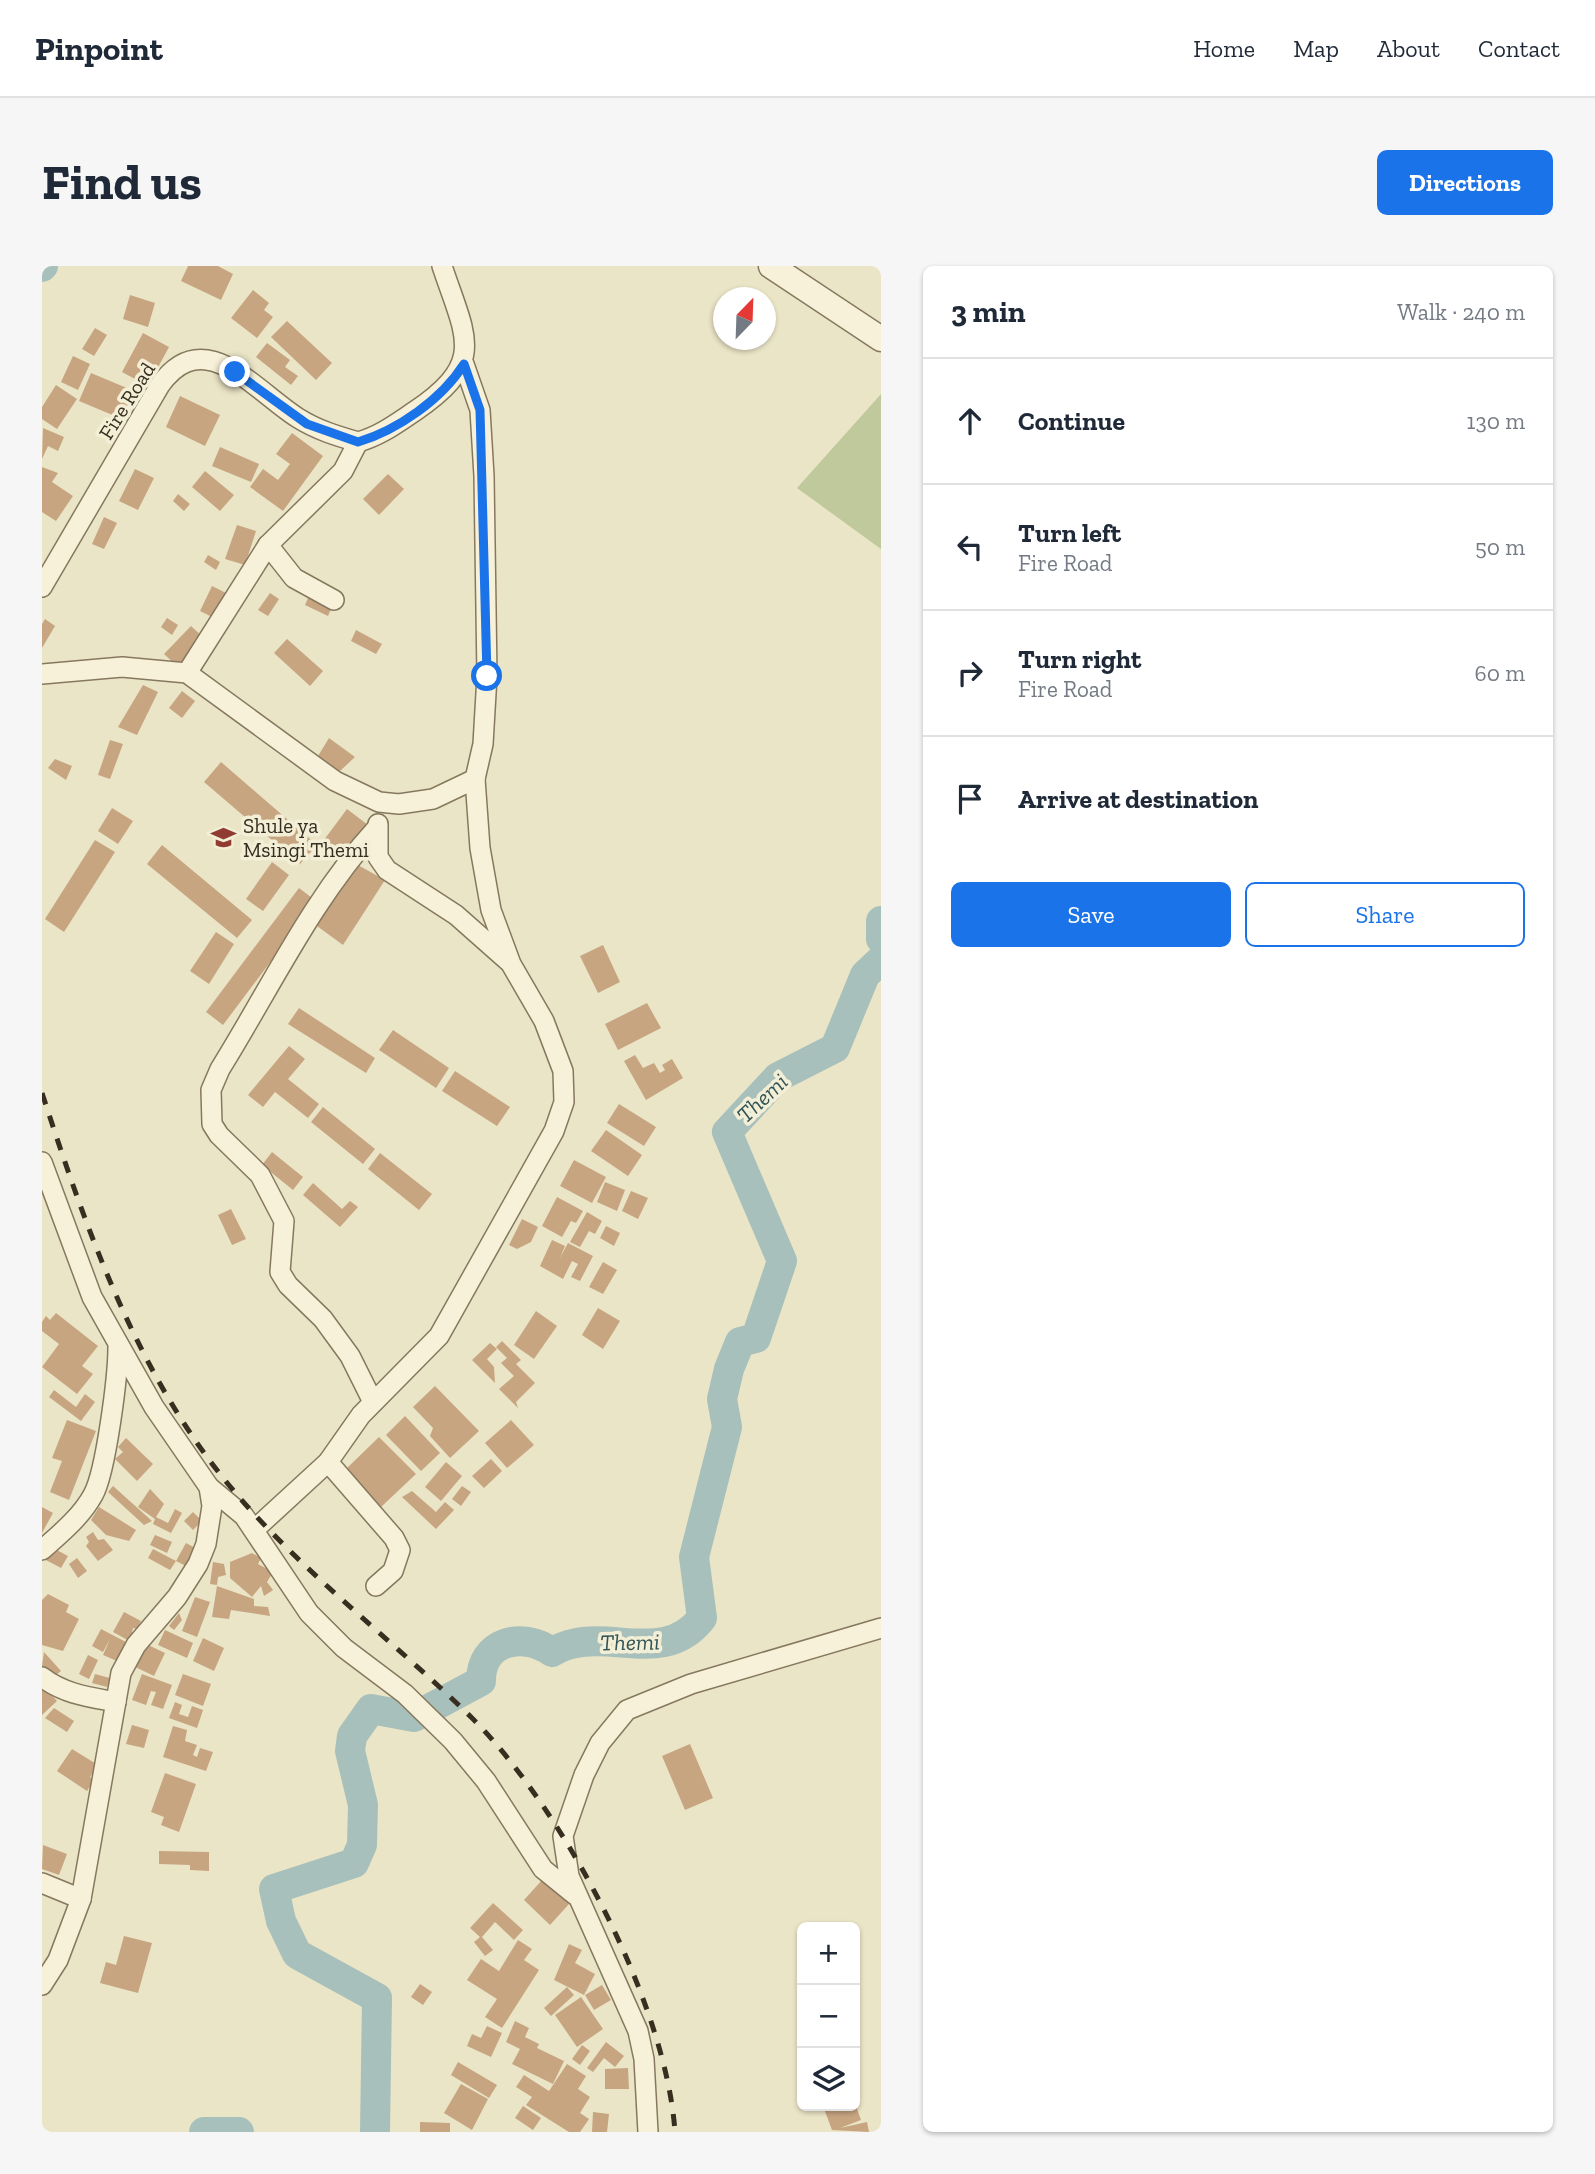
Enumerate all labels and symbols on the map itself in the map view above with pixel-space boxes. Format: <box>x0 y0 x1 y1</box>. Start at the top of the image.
north arrow <box>713 287 776 350</box>
route end <box>219 356 250 387</box>
street label: Fire Road <box>93 357 160 444</box>
route start <box>471 660 502 691</box>
place label: Shule ya Msingi Themi <box>243 813 369 862</box>
school or university icon: Shule ya Msingi Themi <box>209 824 237 852</box>
water label: Themi <box>731 1067 793 1129</box>
water label: Themi <box>600 1627 660 1657</box>

